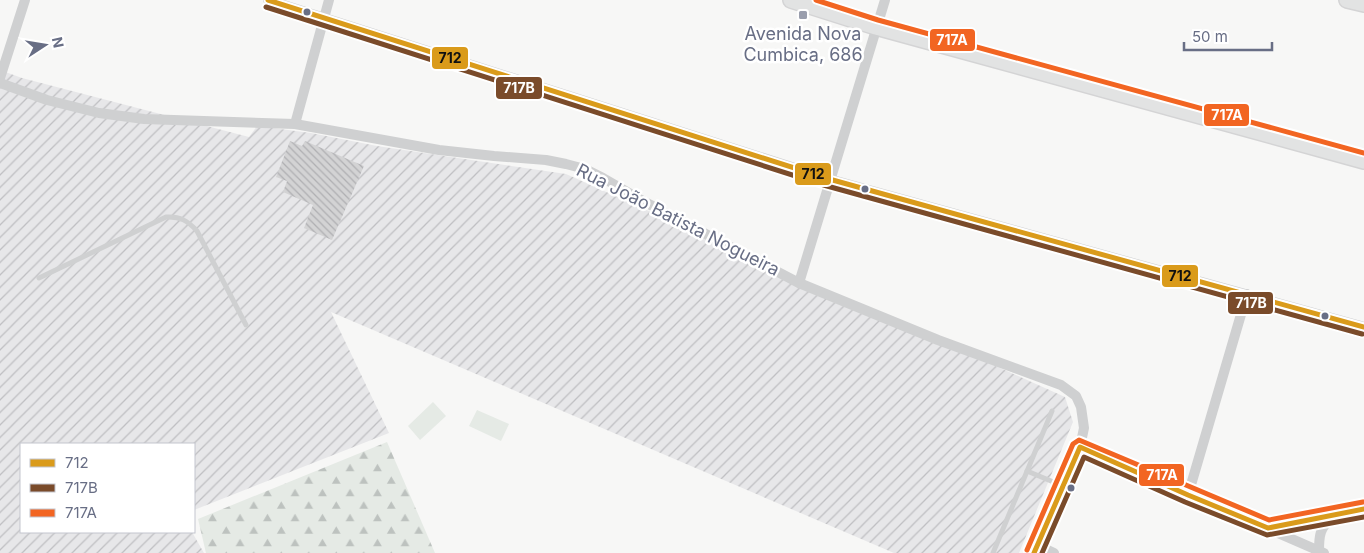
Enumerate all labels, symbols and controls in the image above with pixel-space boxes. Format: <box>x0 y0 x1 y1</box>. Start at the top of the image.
unlabelled marker <box>302 7 312 17</box>
marker: Avenida Nova Cumbica, 686 <box>797 9 809 21</box>
north arrow <box>20 20 70 70</box>
scale bar <box>1184 20 1272 52</box>
place label: Avenida Nova Cumbica, 686 <box>743 23 863 65</box>
text: 50 m <box>1192 27 1228 46</box>
line badge: 717A <box>929 28 976 52</box>
text: 717A <box>936 31 968 48</box>
text: N <box>49 35 68 49</box>
line badge: 712 <box>431 46 469 70</box>
text: 712 <box>439 49 462 66</box>
line badge: 717B <box>495 76 543 100</box>
text: 717B <box>503 79 535 96</box>
line badge: 717A <box>1203 103 1250 127</box>
text: 717A <box>1211 106 1243 123</box>
street label: Rua João Batista Nogueira <box>573 159 783 280</box>
line badge: 712 <box>794 162 832 186</box>
text: 712 <box>802 165 825 182</box>
unlabelled marker <box>860 184 870 194</box>
line badge: 712 <box>1161 264 1199 288</box>
text: 712 <box>1169 267 1192 284</box>
line badge: 717B <box>1227 291 1274 315</box>
text: 717B <box>1235 294 1267 311</box>
unlabelled marker <box>1320 311 1330 321</box>
legend <box>20 443 195 533</box>
text: 712 <box>65 453 89 472</box>
line badge: 717A <box>1138 463 1185 487</box>
text: 717A <box>1146 466 1178 483</box>
text: 717B <box>65 478 98 497</box>
unlabelled marker <box>1066 483 1076 493</box>
text: 717A <box>65 503 97 522</box>

